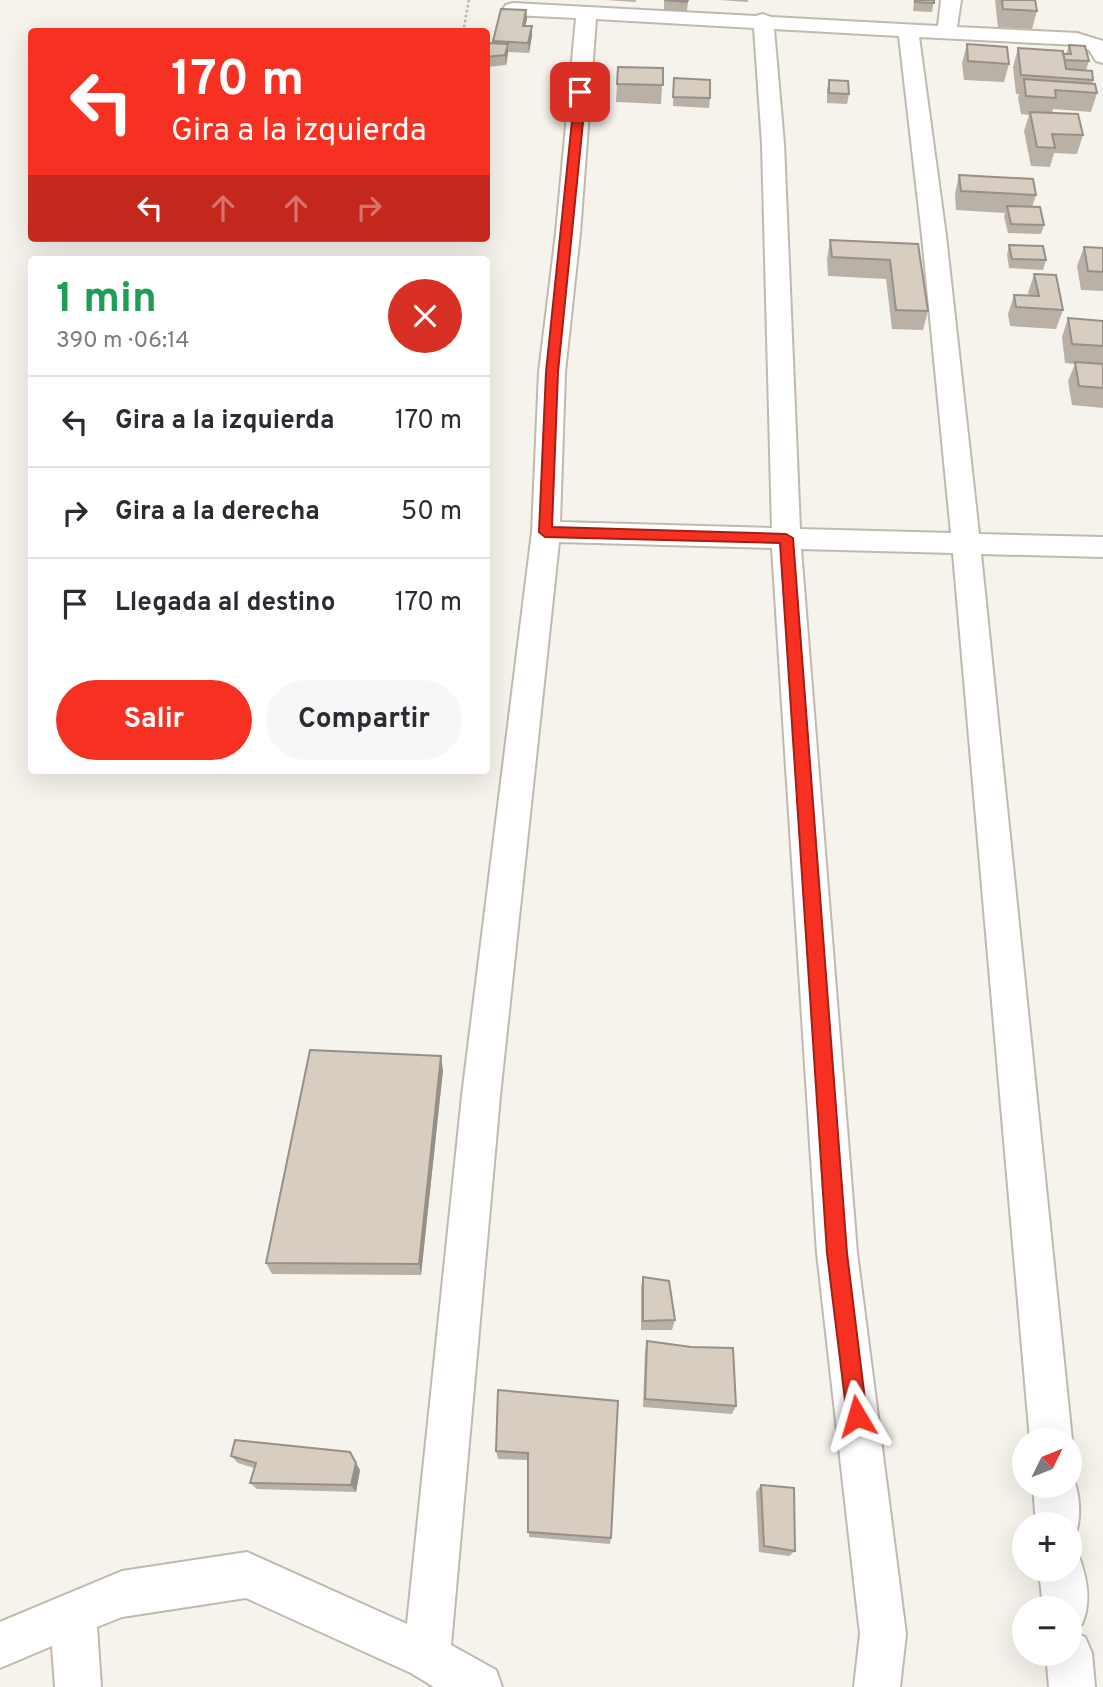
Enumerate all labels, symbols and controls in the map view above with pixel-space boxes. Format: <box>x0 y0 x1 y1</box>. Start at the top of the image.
text: 170 m <box>171 51 304 113</box>
icon: left <box>56 56 147 147</box>
pin <box>550 62 610 122</box>
icon: arrive <box>561 73 599 111</box>
text: Gira a la izquierda <box>171 112 427 152</box>
icon: left <box>131 189 169 227</box>
icon: ahead <box>204 189 242 227</box>
icon: ahead <box>277 189 315 227</box>
icon: right <box>350 189 388 227</box>
text: 1 min <box>56 274 157 327</box>
button: close <box>388 279 462 353</box>
text: 390 m · 06:14 <box>56 327 189 356</box>
icon: left <box>56 403 94 441</box>
text: Gira a la izquierda <box>115 405 334 438</box>
text: 170 m <box>395 405 462 438</box>
icon: right <box>56 494 94 532</box>
text: Gira a la derecha <box>115 496 320 529</box>
text: 50 m <box>401 496 462 529</box>
icon: arrive <box>56 585 94 623</box>
text: Llegada al destino <box>115 587 335 620</box>
text: 170 m <box>395 587 462 620</box>
button: Salir <box>56 680 252 760</box>
button: Compartir <box>266 680 462 760</box>
position arrow <box>820 1379 894 1453</box>
north arrow <box>1012 1428 1082 1498</box>
map controls <box>1012 1428 1082 1666</box>
button: + <box>1012 1512 1082 1582</box>
button: − <box>1012 1596 1082 1666</box>

